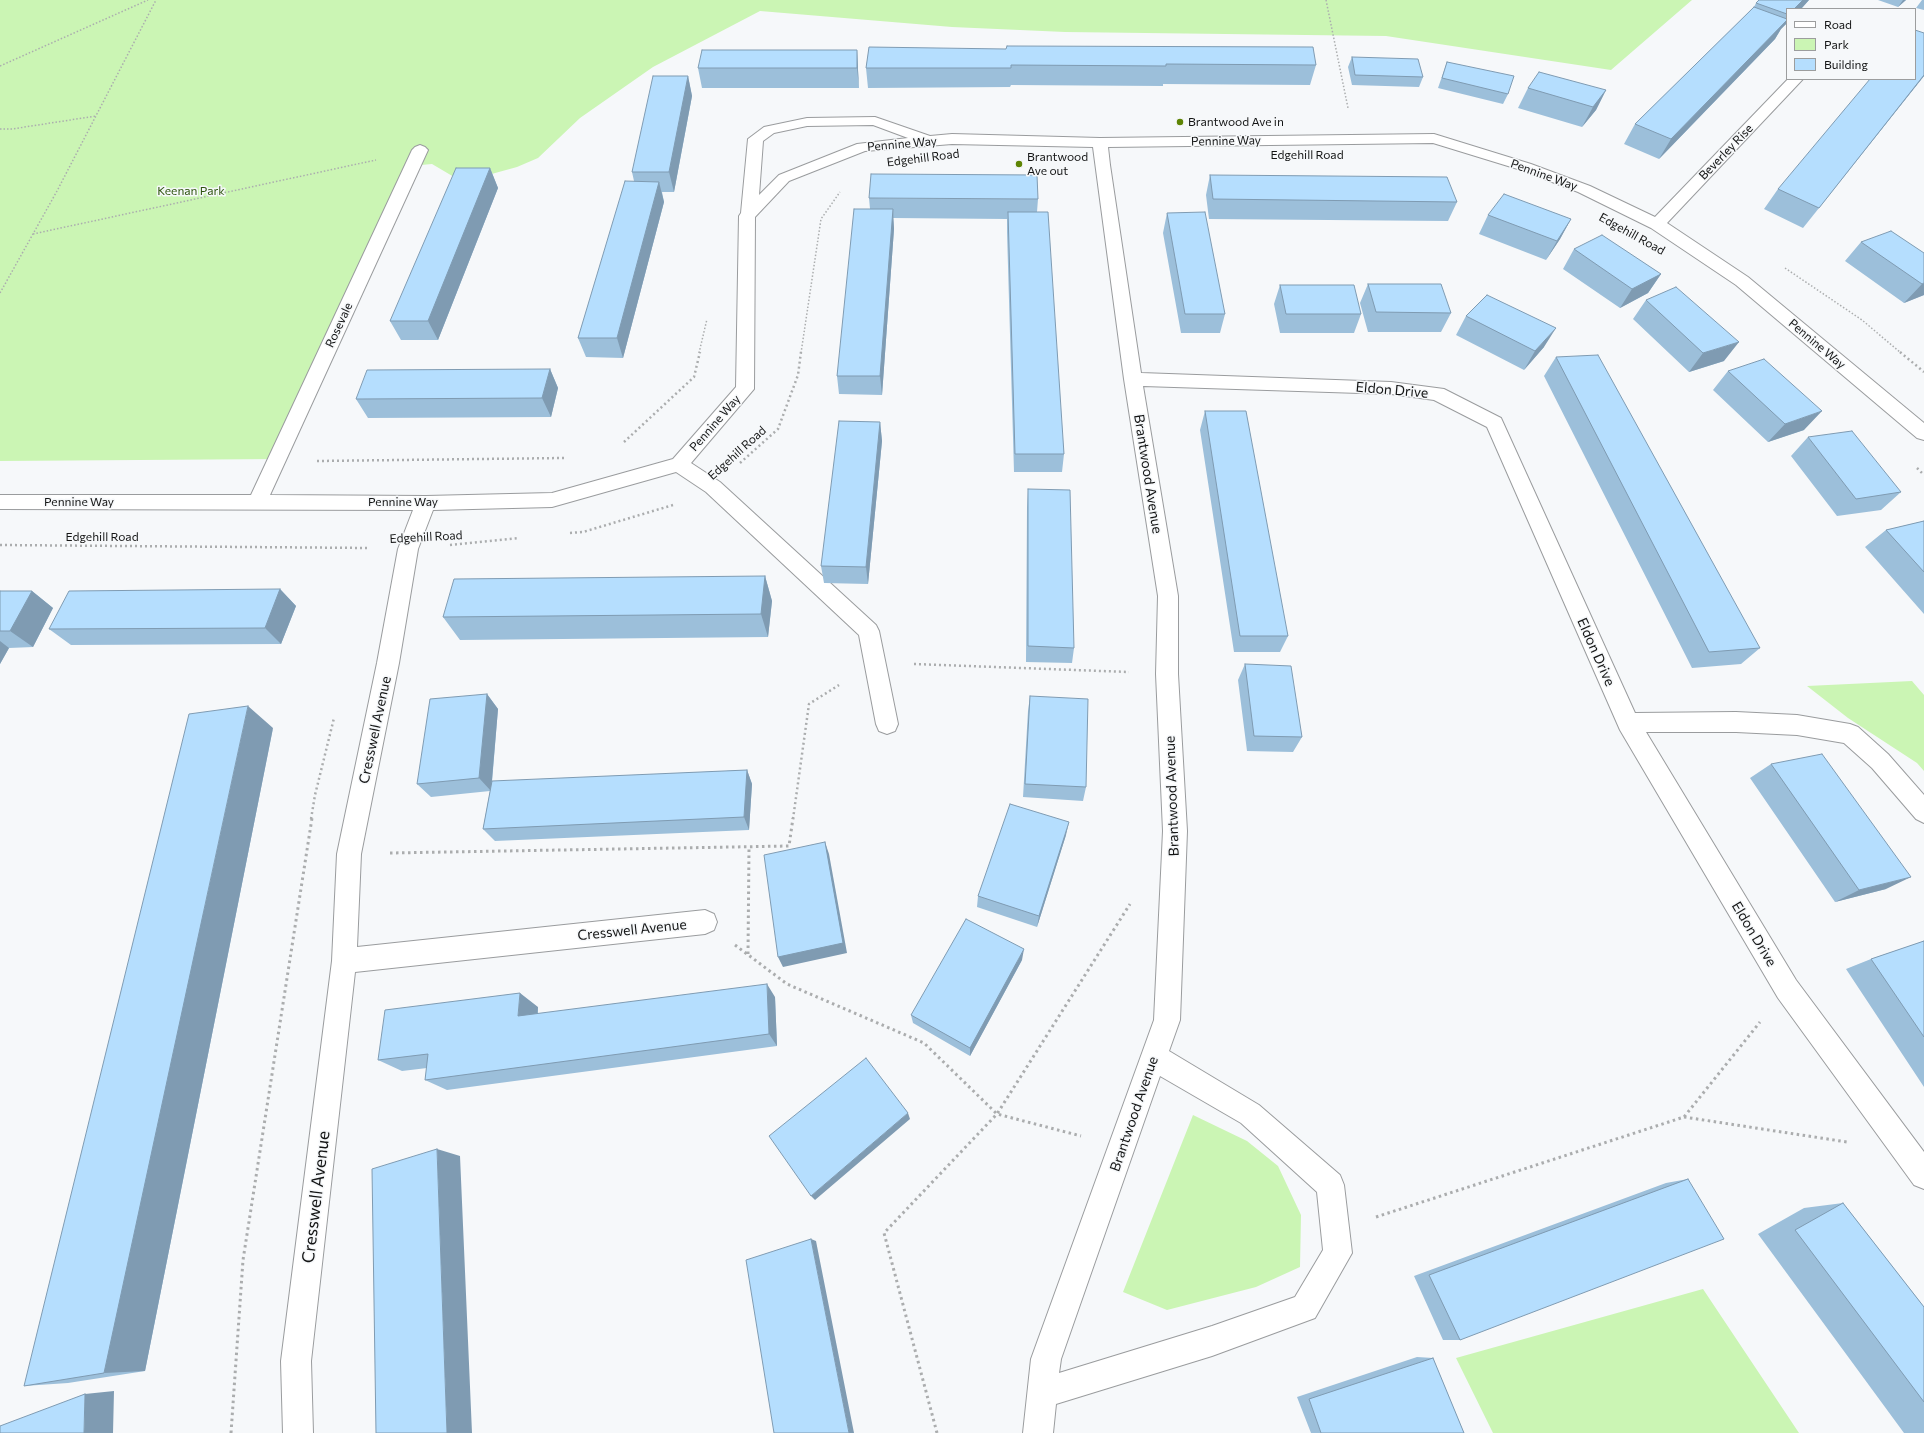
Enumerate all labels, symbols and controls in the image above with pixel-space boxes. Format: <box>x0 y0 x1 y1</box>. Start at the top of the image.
legend <box>1786 8 1916 80</box>
text: Road <box>1824 17 1852 31</box>
text: Park <box>1824 37 1849 51</box>
text: Building <box>1824 57 1868 71</box>
place label: Brantwood Ave in <box>1188 115 1284 129</box>
marker: Brantwood Ave in <box>1175 117 1185 127</box>
street label: Beverley Rise <box>1696 121 1756 183</box>
street label: Pennine Way <box>1191 133 1261 149</box>
street label: Pennine Way <box>867 134 937 154</box>
street label: Edgehill Road <box>886 146 960 170</box>
street label: Edgehill Road <box>1270 148 1344 162</box>
place label: Brantwood Ave out <box>1027 150 1088 178</box>
street label: Pennine Way <box>1509 156 1579 194</box>
marker: Brantwood Ave out <box>1014 159 1024 169</box>
park label: Keenan Park <box>157 184 225 198</box>
street label: Edgehill Road <box>1597 210 1667 258</box>
street label: Rosevale <box>322 300 356 350</box>
street label: Pennine Way <box>1786 316 1848 372</box>
street label: Eldon Drive <box>1355 378 1429 402</box>
street label: Pennine Way <box>687 392 743 454</box>
street label: Brantwood Avenue <box>1130 413 1166 535</box>
street label: Edgehill Road <box>705 423 769 483</box>
street label: Pennine Way <box>44 495 114 509</box>
street label: Pennine Way <box>368 495 438 509</box>
street label: Edgehill Road <box>389 528 463 546</box>
street label: Edgehill Road <box>65 530 139 544</box>
street label: Eldon Drive <box>1574 615 1618 689</box>
street label: Cresswell Avenue <box>355 675 395 785</box>
street label: Brantwood Avenue <box>1161 735 1183 857</box>
street label: Eldon Drive <box>1728 898 1780 970</box>
street label: Cresswell Avenue <box>577 916 687 944</box>
street label: Brantwood Avenue <box>1106 1054 1162 1174</box>
street label: Cresswell Avenue <box>298 1130 334 1264</box>

